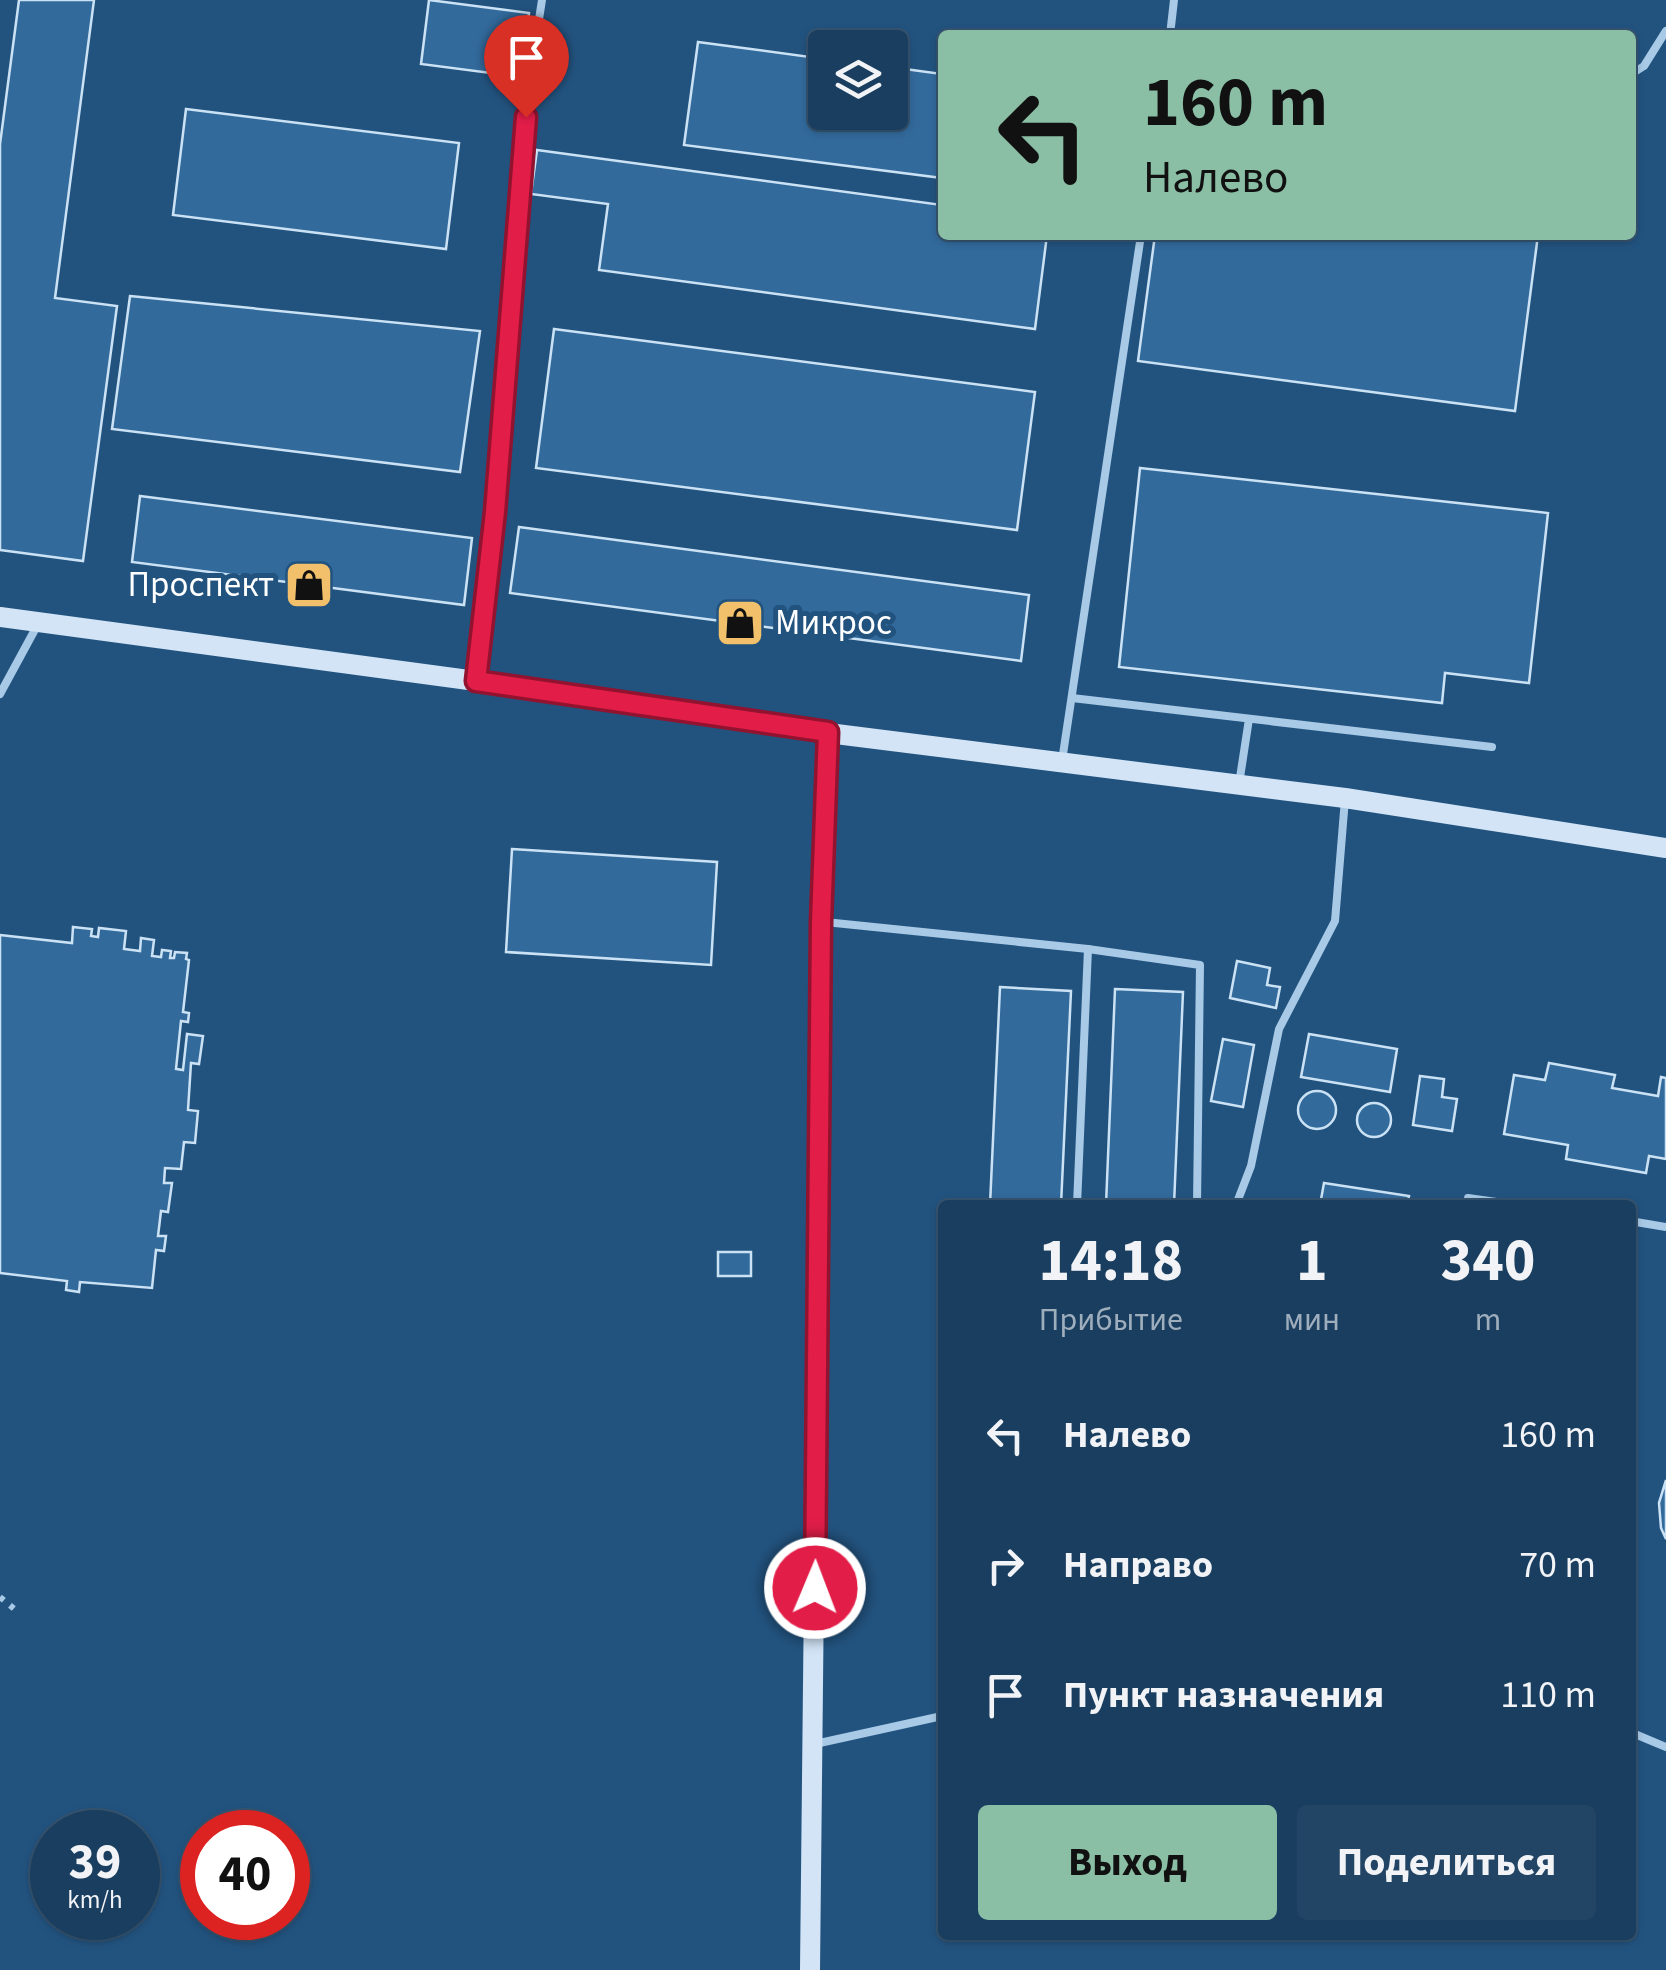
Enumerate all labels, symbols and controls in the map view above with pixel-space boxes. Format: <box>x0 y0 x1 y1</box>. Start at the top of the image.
pin <box>484 15 569 118</box>
icon: arrive <box>499 30 554 85</box>
map controls <box>808 30 908 130</box>
button: layers <box>808 30 908 130</box>
text: 160 m <box>1143 53 1328 153</box>
icon: left <box>978 70 1108 200</box>
text: Налево <box>1143 146 1289 210</box>
shop icon: Проспект <box>283 559 335 611</box>
place label: Проспект <box>128 560 274 610</box>
shop icon: Микрос <box>714 597 766 649</box>
place label: Микрос <box>775 598 892 648</box>
text: 14:18 <box>1038 1219 1183 1304</box>
text: 1 <box>1296 1219 1328 1304</box>
text: 340 <box>1440 1219 1536 1304</box>
text: Прибытие <box>1039 1297 1183 1343</box>
text: мин <box>1284 1297 1340 1343</box>
text: m <box>1475 1297 1501 1343</box>
icon: left <box>978 1408 1033 1463</box>
text: Налево <box>1063 1408 1191 1462</box>
text: 160 m <box>1500 1408 1596 1462</box>
position arrow <box>763 1536 867 1640</box>
icon: right <box>978 1538 1033 1593</box>
text: Направо <box>1063 1538 1213 1592</box>
text: 70 m <box>1519 1538 1596 1592</box>
icon: arrive <box>978 1668 1033 1723</box>
text: Пункт назначения <box>1063 1668 1384 1722</box>
text: 110 m <box>1500 1668 1596 1722</box>
button: Выход <box>978 1805 1277 1920</box>
button: Поделиться <box>1297 1805 1596 1920</box>
speed limit sign: 40 <box>180 1810 310 1940</box>
text: 39 <box>69 1827 121 1898</box>
text: km/h <box>67 1882 123 1918</box>

